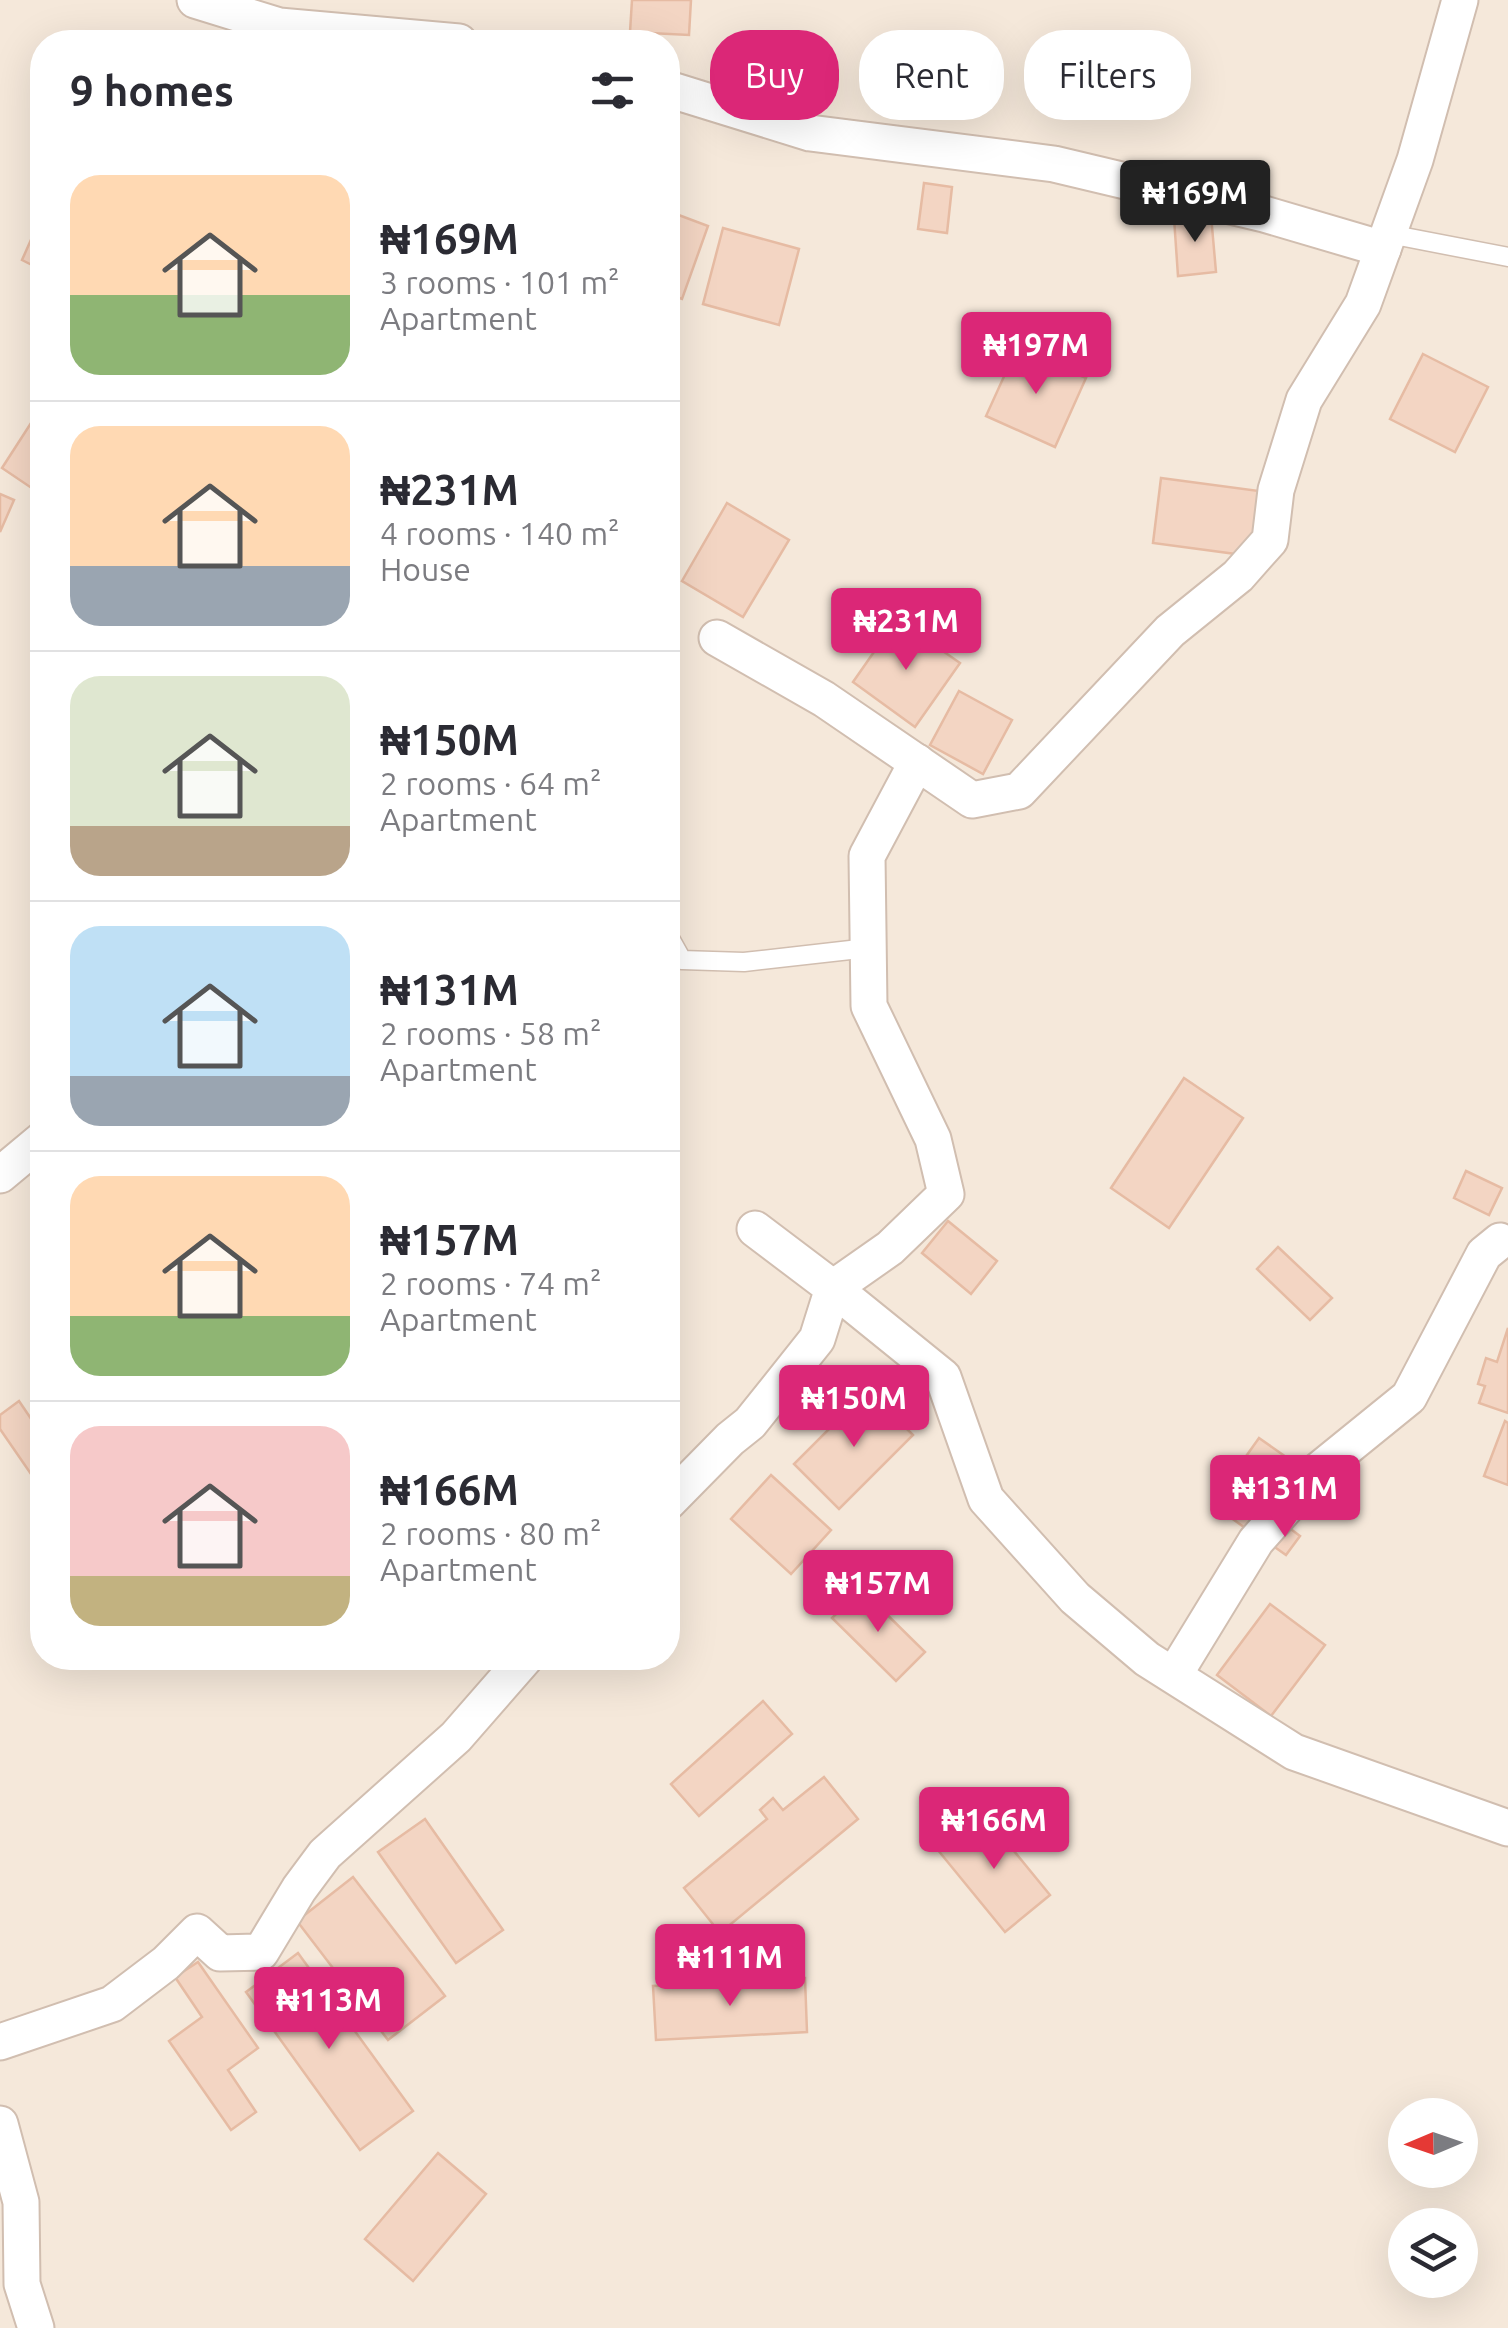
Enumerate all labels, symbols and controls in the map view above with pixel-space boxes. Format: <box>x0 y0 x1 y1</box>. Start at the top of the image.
chip: Buy <box>710 30 839 120</box>
chip: Rent <box>859 30 1004 120</box>
chip: Filters <box>1024 30 1191 120</box>
icon: filters <box>585 63 640 118</box>
text: 9 homes <box>70 67 234 114</box>
pin: ₦169M <box>1125 160 1265 245</box>
text: ₦169M <box>1142 174 1248 210</box>
icon: home <box>150 215 270 335</box>
text: ₦169M <box>380 215 519 262</box>
text: 3 rooms · 101 m² <box>380 264 620 300</box>
text: Apartment <box>380 300 537 336</box>
pin: ₦197M <box>966 312 1106 397</box>
text: ₦197M <box>983 326 1089 362</box>
icon: home <box>150 466 270 586</box>
text: ₦231M <box>380 466 519 513</box>
text: 4 rooms · 140 m² <box>380 515 620 551</box>
text: House <box>380 551 471 587</box>
pin: ₦231M <box>836 588 976 673</box>
text: ₦231M <box>853 602 959 638</box>
icon: home <box>150 716 270 836</box>
text: ₦150M <box>380 716 519 763</box>
text: 2 rooms · 64 m² <box>380 765 601 801</box>
text: Apartment <box>380 801 537 837</box>
icon: home <box>150 966 270 1086</box>
text: ₦131M <box>380 966 519 1013</box>
text: 2 rooms · 58 m² <box>380 1015 601 1051</box>
text: Apartment <box>380 1051 537 1087</box>
icon: home <box>150 1216 270 1336</box>
text: ₦157M <box>380 1216 519 1263</box>
text: 2 rooms · 74 m² <box>380 1265 601 1301</box>
text: Apartment <box>380 1301 537 1337</box>
pin: ₦150M <box>784 1365 924 1450</box>
text: ₦150M <box>801 1379 907 1415</box>
pin: ₦131M <box>1215 1455 1355 1540</box>
icon: home <box>150 1466 270 1586</box>
text: ₦166M <box>380 1466 519 1513</box>
text: ₦131M <box>1232 1469 1338 1505</box>
text: 2 rooms · 80 m² <box>380 1515 601 1551</box>
pin: ₦157M <box>808 1550 948 1635</box>
text: Apartment <box>380 1551 537 1587</box>
text: ₦157M <box>825 1564 931 1600</box>
pin: ₦166M <box>924 1787 1064 1872</box>
text: ₦166M <box>941 1801 1047 1837</box>
pin: ₦111M <box>660 1924 800 2009</box>
text: ₦111M <box>677 1938 783 1974</box>
pin: ₦113M <box>259 1967 399 2052</box>
text: ₦113M <box>276 1981 382 2017</box>
north arrow <box>1388 2098 1478 2188</box>
map controls <box>1388 2098 1478 2298</box>
button: layers <box>1388 2208 1478 2298</box>

